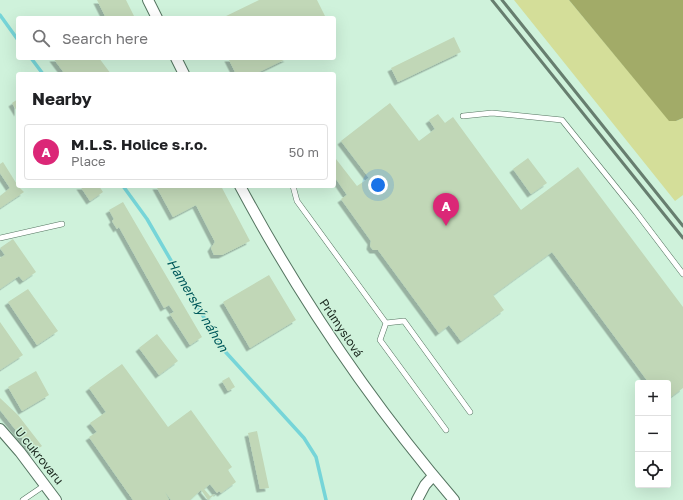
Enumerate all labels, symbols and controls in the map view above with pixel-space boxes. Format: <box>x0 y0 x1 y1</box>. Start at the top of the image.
search box <box>16 16 336 60</box>
icon: search <box>30 27 52 49</box>
text: Search here <box>62 29 148 47</box>
text: Nearby <box>32 88 92 109</box>
text: M.L.S. Holice s.r.o. <box>71 135 207 153</box>
text: A <box>41 144 51 160</box>
text: 50 m <box>289 144 319 160</box>
text: Place <box>71 153 106 169</box>
your location <box>368 175 388 195</box>
pin: A <box>433 193 459 226</box>
water label: Hamerský náhon <box>164 256 233 355</box>
street label: Průmyslová <box>316 296 366 360</box>
map controls <box>635 380 671 488</box>
button: + <box>635 380 671 416</box>
button: − <box>635 416 671 452</box>
street label: U cukrovaru <box>12 424 67 487</box>
button: locate <box>635 452 671 488</box>

